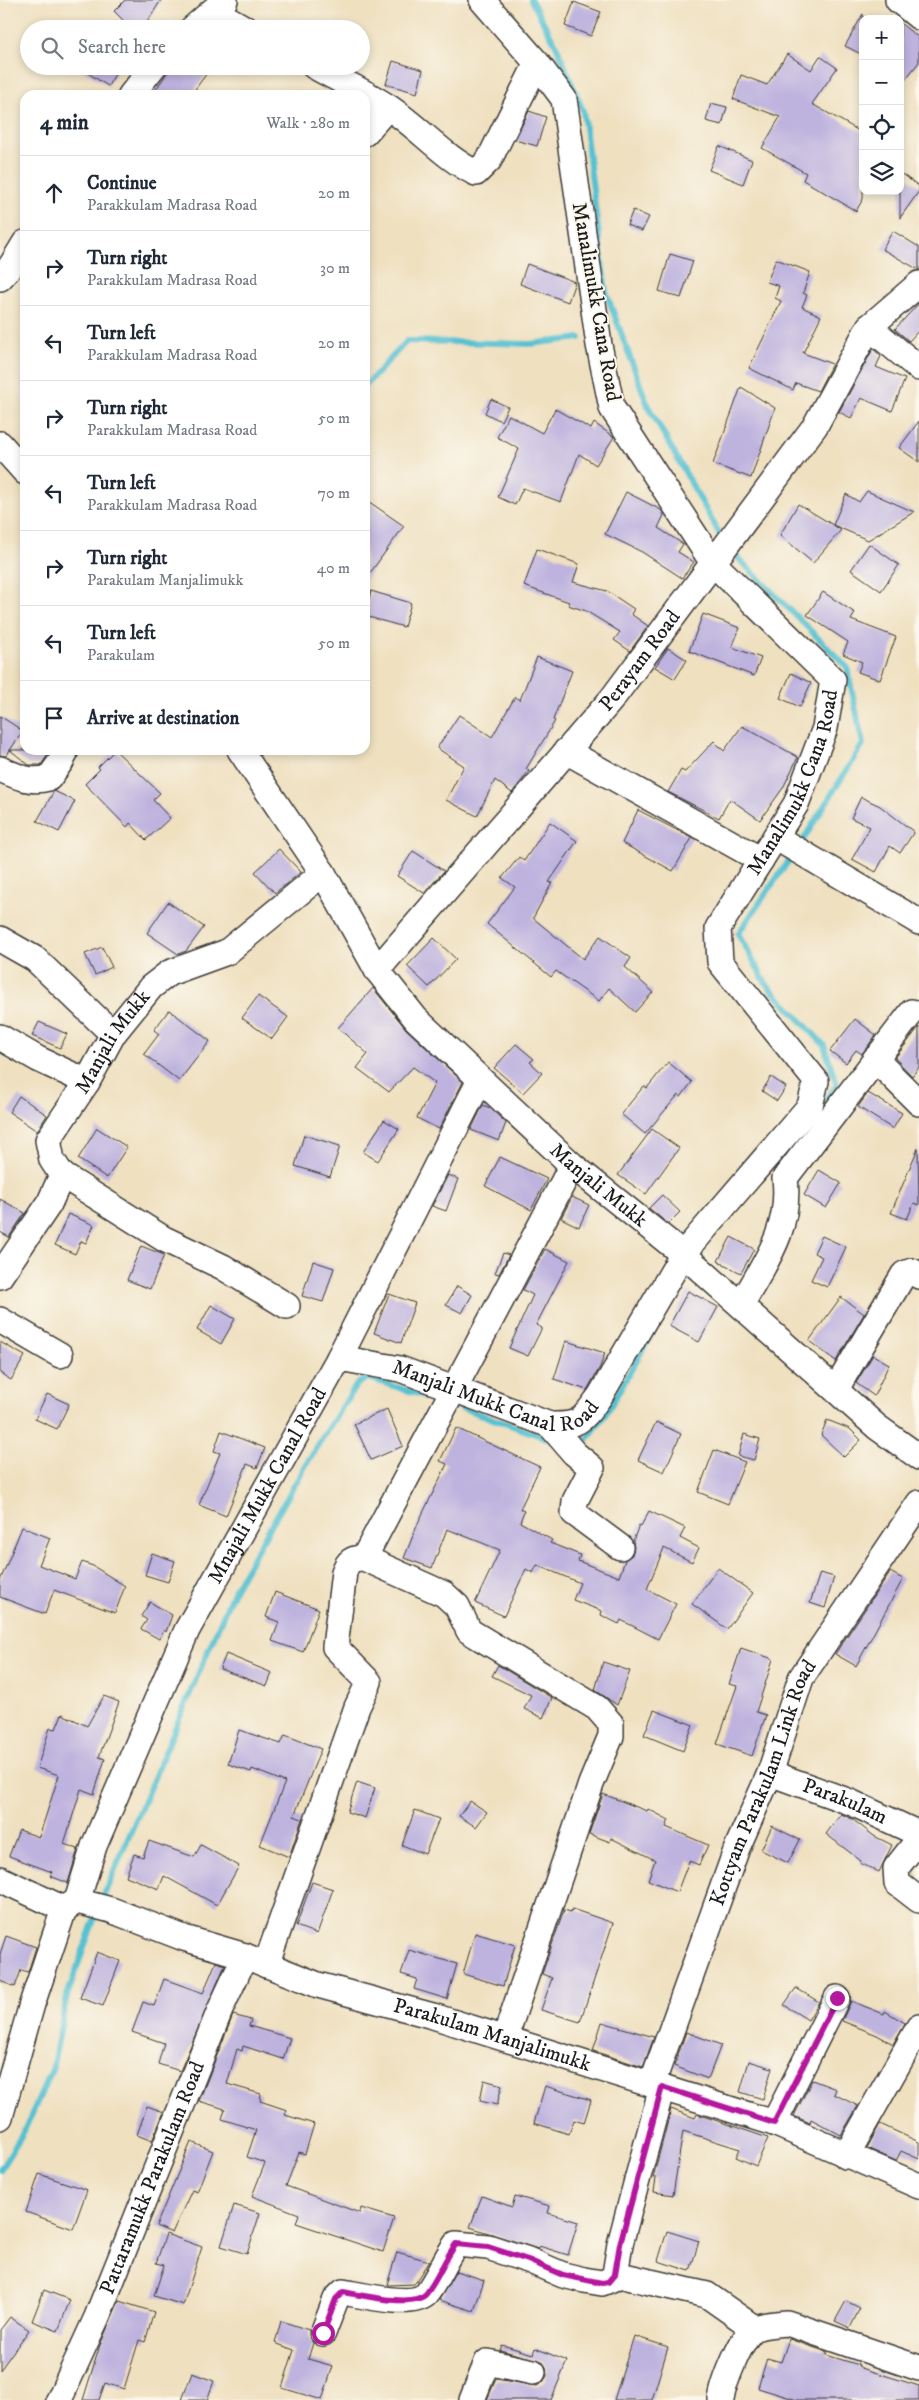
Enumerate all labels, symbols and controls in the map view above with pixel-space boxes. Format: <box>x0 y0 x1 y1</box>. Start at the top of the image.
map controls <box>859 15 904 195</box>
button: + <box>859 15 904 60</box>
search box <box>20 20 370 75</box>
icon: search <box>38 34 66 62</box>
text: Search here <box>78 36 166 59</box>
button: − <box>859 60 904 105</box>
button: locate <box>859 105 904 150</box>
text: 4 min <box>40 110 89 136</box>
text: Walk · 280 m <box>266 113 350 133</box>
button: layers <box>859 150 904 195</box>
text: Continue <box>87 172 157 195</box>
icon: ahead <box>40 179 68 207</box>
text: 20 m <box>318 183 350 203</box>
text: Parakkulam Madrasa Road <box>87 195 257 215</box>
street label: Manalimukk Cana Road <box>566 200 626 404</box>
text: Turn right <box>87 247 167 270</box>
icon: right <box>40 254 68 282</box>
text: 30 m <box>320 258 350 278</box>
text: Parakkulam Madrasa Road <box>87 270 257 290</box>
text: Turn left <box>87 322 156 345</box>
icon: left <box>40 329 68 357</box>
text: 20 m <box>318 333 350 353</box>
text: Parakkulam Madrasa Road <box>87 345 257 365</box>
text: Turn right <box>87 397 167 420</box>
icon: right <box>40 404 68 432</box>
text: 50 m <box>318 408 350 428</box>
text: Parakkulam Madrasa Road <box>87 420 257 440</box>
text: Turn left <box>87 472 156 495</box>
icon: left <box>40 479 68 507</box>
text: 70 m <box>318 483 350 503</box>
text: Parakkulam Madrasa Road <box>87 495 257 515</box>
text: Turn right <box>87 547 167 570</box>
icon: right <box>40 554 68 582</box>
text: 40 m <box>317 558 350 578</box>
text: Parakulam Manjalimukk <box>87 570 243 590</box>
street label: Perayam Road <box>594 605 687 717</box>
text: Turn left <box>87 622 156 645</box>
icon: left <box>40 629 68 657</box>
text: 50 m <box>318 633 350 653</box>
text: Parakulam <box>87 645 155 665</box>
street label: Manalimukk Cana Road <box>741 687 844 880</box>
icon: arrive <box>40 704 68 732</box>
text: Arrive at destination <box>87 707 239 730</box>
street label: Manjali Mukk <box>70 984 157 1099</box>
street label: Manjali Mukk <box>544 1138 653 1234</box>
street label: Manjali Mukk Canal Road <box>389 1354 605 1438</box>
street label: Mnajali Mukk Canal Road <box>202 1383 333 1588</box>
street label: Kottyam Parakulam Link Road <box>704 1655 823 1909</box>
street label: Parakulam <box>799 1773 892 1831</box>
route end <box>826 1987 849 2010</box>
street label: Parakulam Manjalimukk <box>390 1993 595 2078</box>
street label: Pattaramukk Parakulam Road <box>94 2057 211 2298</box>
route start <box>312 2322 335 2345</box>

